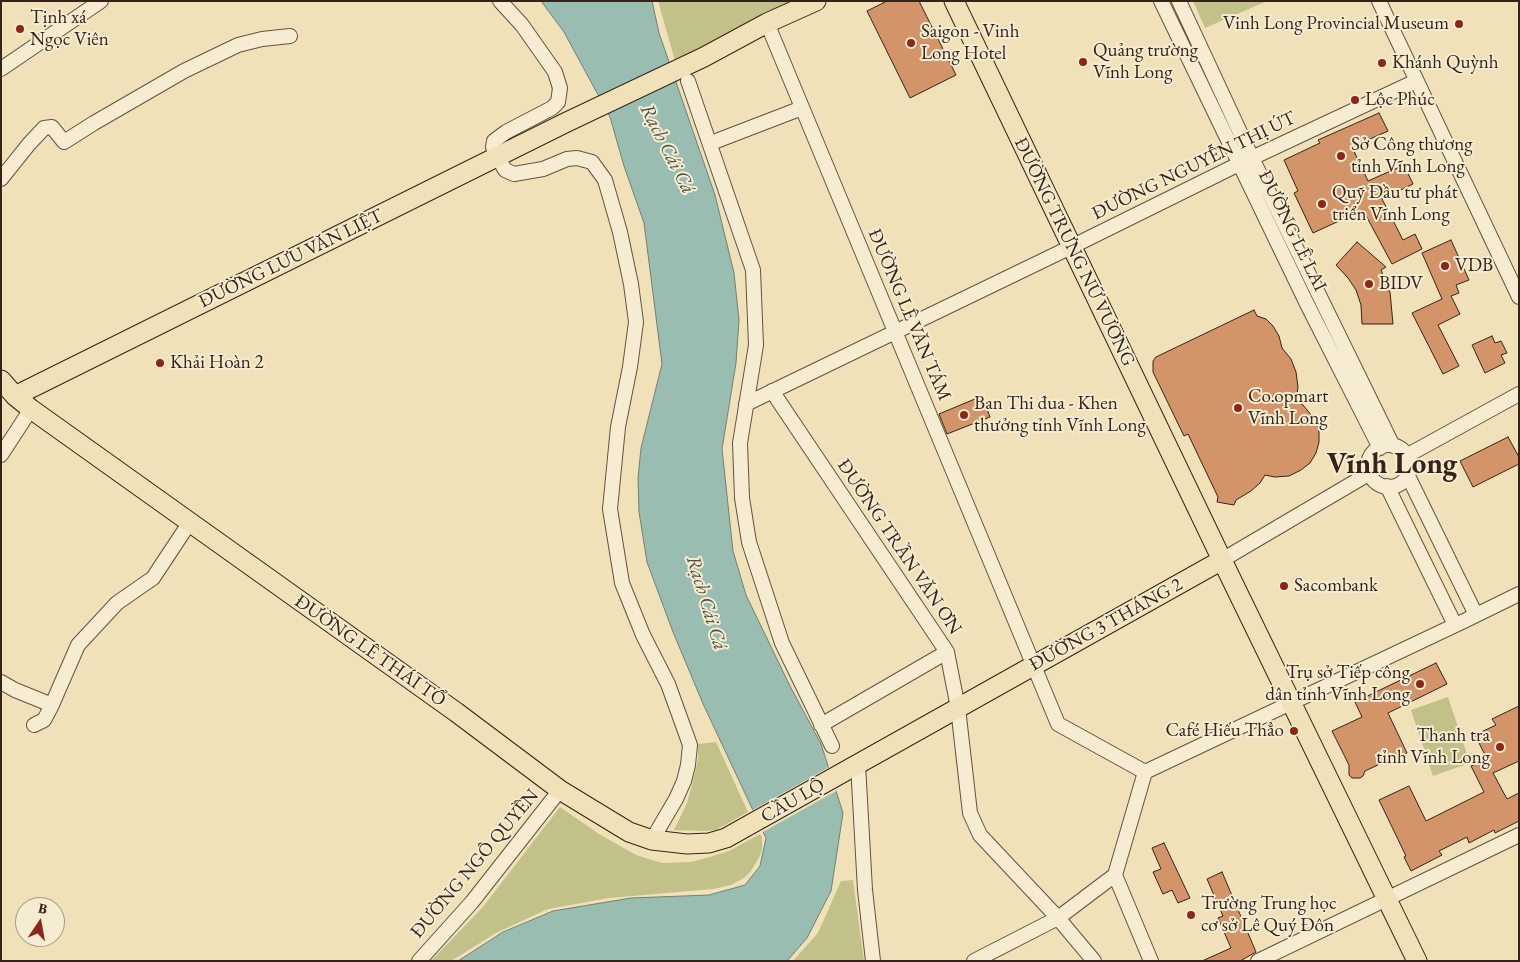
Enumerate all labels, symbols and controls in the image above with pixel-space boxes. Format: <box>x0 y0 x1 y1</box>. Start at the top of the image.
place label: Tịnh xá Ngọc Viên <box>30 7 109 51</box>
place label: Vinh Long Provincial Museum <box>1223 13 1449 35</box>
marker: Vinh Long Provincial Museum <box>1453 18 1465 30</box>
place label: Saigon - Vinh Long Hotel <box>921 21 1019 65</box>
marker: Tịnh xá Ngọc Viên <box>14 23 26 35</box>
marker: Saigon - Vinh Long Hotel <box>905 37 917 49</box>
place label: Quảng trường Vĩnh Long <box>1093 40 1198 84</box>
place label: Khánh Quỳnh <box>1392 52 1499 74</box>
marker: Quảng trường Vĩnh Long <box>1077 56 1089 68</box>
marker: Khánh Quỳnh <box>1376 57 1388 69</box>
place label: Lộc Phúc <box>1365 89 1435 111</box>
marker: Lộc Phúc <box>1349 94 1361 106</box>
water label: Rạch Cái Cá <box>634 100 700 198</box>
street label: ĐƯỜNG NGUYỄN THỊ ÚT <box>1089 107 1299 225</box>
street label: ĐƯỜNG TRƯNG NỮ VƯƠNG <box>1009 134 1139 370</box>
place label: Sở Công thương tỉnh Vĩnh Long <box>1351 134 1473 178</box>
marker: Sở Công thương tỉnh Vĩnh Long <box>1335 150 1347 162</box>
street label: ĐƯỜNG LÊ LAI <box>1253 167 1331 295</box>
place label: Quỹ Đầu tư phát triển Vĩnh Long <box>1332 182 1458 226</box>
marker: Quỹ Đầu tư phát triển Vĩnh Long <box>1316 198 1328 210</box>
street label: ĐƯỜNG LƯU VĂN LIỆT <box>195 205 387 313</box>
street label: ĐƯỜNG LÊ VĂN TÁM <box>862 225 956 405</box>
place label: VDB <box>1455 255 1493 277</box>
marker: VDB <box>1439 260 1451 272</box>
place label: BIDV <box>1379 273 1423 295</box>
marker: BIDV <box>1363 278 1375 290</box>
place label: Khải Hoàn 2 <box>170 352 264 374</box>
marker: Khải Hoàn 2 <box>154 357 166 369</box>
place label: Co.opmart Vĩnh Long <box>1248 386 1328 430</box>
place label: Ban Thi đua - Khen thưởng tỉnh Vĩnh Long <box>974 393 1146 437</box>
marker: Co.opmart Vĩnh Long <box>1232 402 1244 414</box>
marker: Ban Thi đua - Khen thưởng tỉnh Vĩnh Long <box>958 409 970 421</box>
district label: Vĩnh Long <box>1327 448 1457 482</box>
street label: ĐƯỜNG TRẦN VĂN ƠN <box>832 455 966 639</box>
water label: Rạch Cái Cá <box>680 553 732 653</box>
street label: ĐƯỜNG 3 THÁNG 2 <box>1025 573 1187 677</box>
place label: Sacombank <box>1294 575 1378 597</box>
marker: Sacombank <box>1278 580 1290 592</box>
street label: ĐƯỜNG LÊ THÁI TỔ <box>290 590 450 712</box>
place label: Trụ sở Tiếp công dân tỉnh Vĩnh Long <box>1265 662 1410 706</box>
marker: Trụ sở Tiếp công dân tỉnh Vĩnh Long <box>1414 678 1426 690</box>
place label: Café Hiếu Thẳo <box>1165 720 1284 742</box>
marker: Café Hiếu Thẳo <box>1288 725 1300 737</box>
place label: Thanh tra tỉnh Vĩnh Long <box>1376 725 1490 769</box>
marker: Thanh tra tỉnh Vĩnh Long <box>1494 741 1506 753</box>
street label: CẦU LỘ <box>757 774 829 828</box>
street label: ĐƯỜNG NGÔ QUYỀN <box>406 785 544 943</box>
place label: Trường Trung học cơ sở Lê Quý Đôn <box>1201 893 1337 937</box>
north arrow <box>15 897 65 947</box>
text: B <box>37 899 49 918</box>
marker: Trường Trung học cơ sở Lê Quý Đôn <box>1185 909 1197 921</box>

